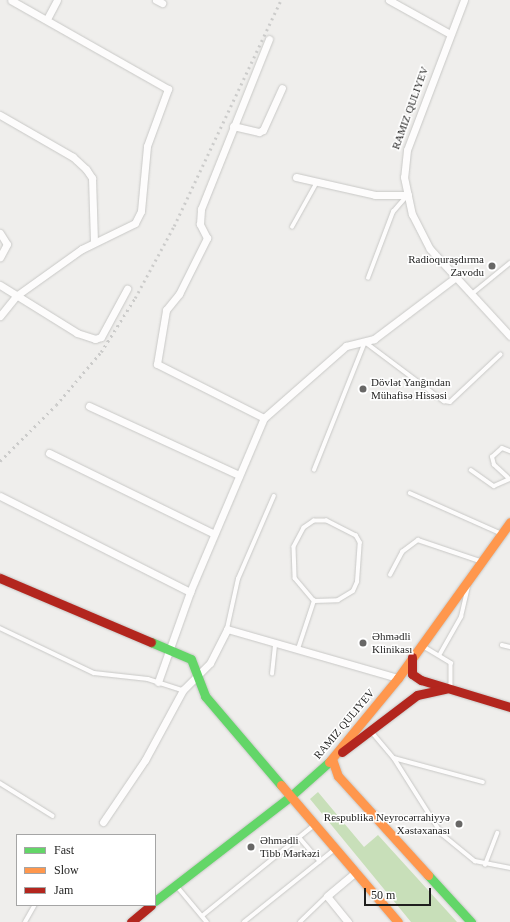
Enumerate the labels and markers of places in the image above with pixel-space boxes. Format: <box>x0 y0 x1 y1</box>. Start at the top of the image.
place label: Radioquraşdırma Zavodu <box>408 253 484 279</box>
marker: Radioquraşdırma Zavodu <box>487 261 497 271</box>
place label: Dövlət Yanğından Mühafisə Hissəsi <box>371 376 451 402</box>
marker: Dövlət Yanğından Mühafisə Hissəsi <box>358 384 368 394</box>
place label: Əhmədli Klinikası <box>372 630 412 656</box>
marker: Əhmədli Klinikası <box>357 637 369 649</box>
place label: Respublika Neyrocərrahiyyə Xəstəxanası <box>324 811 450 837</box>
marker: Respublika Neyrocərrahiyyə Xəstəxanası <box>453 818 465 830</box>
place label: Əhmədli Tibb Mərkəzi <box>260 834 320 860</box>
marker: Əhmədli Tibb Mərkəzi <box>245 841 257 853</box>

